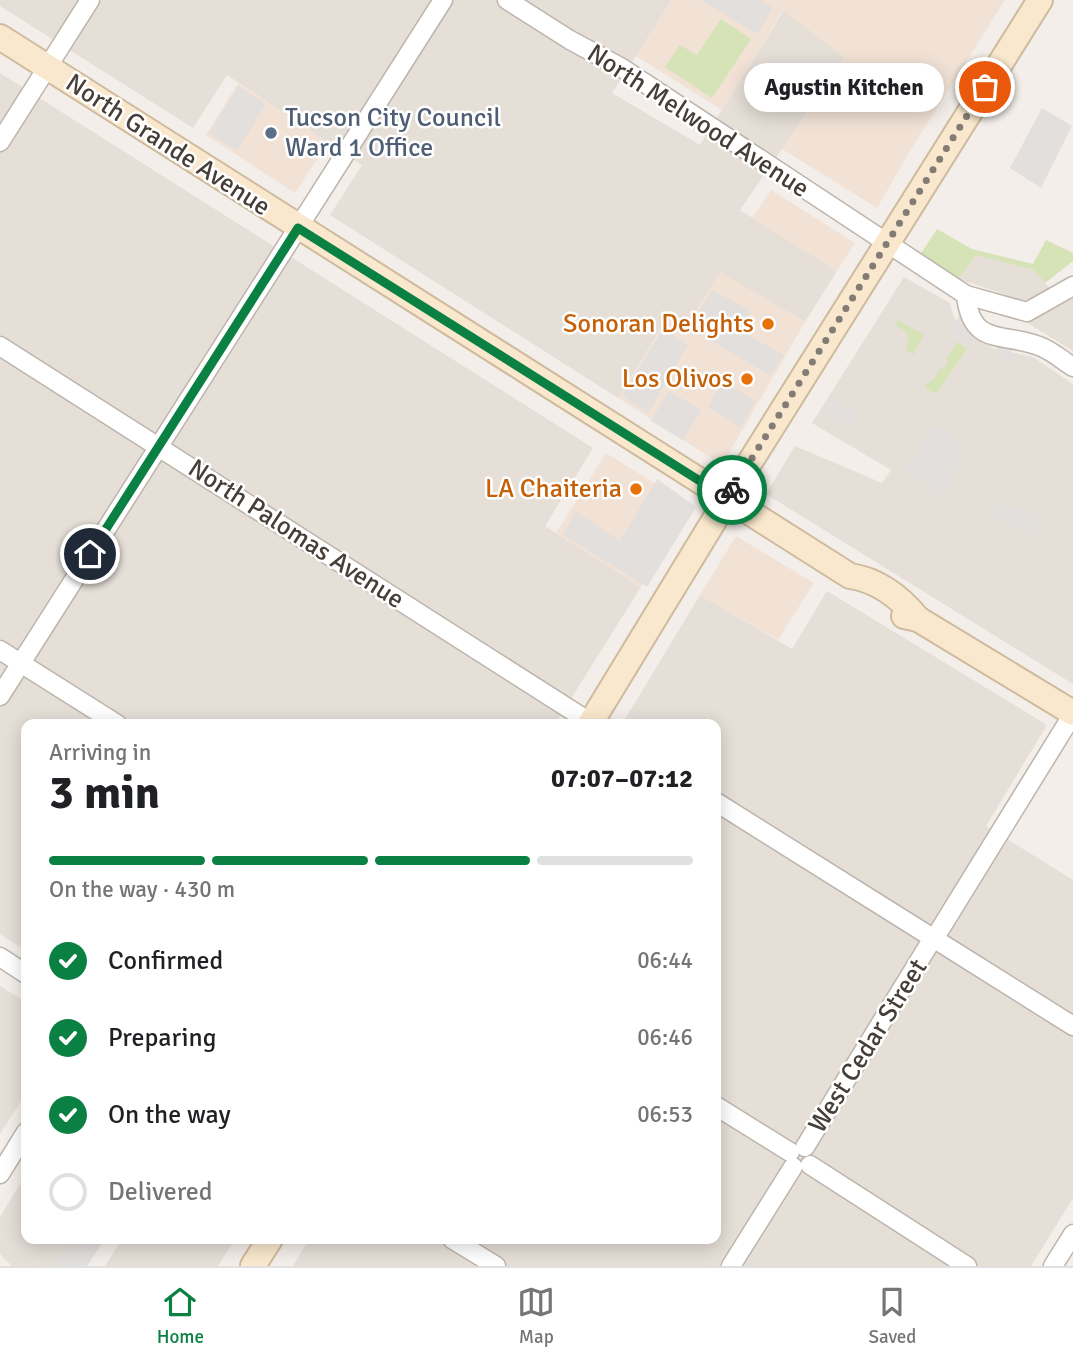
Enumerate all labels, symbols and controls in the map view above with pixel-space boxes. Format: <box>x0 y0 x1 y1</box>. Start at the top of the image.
street label: North Melwood Avenue <box>581 37 815 205</box>
pin <box>955 57 1015 117</box>
callout: Agustin Kitchen <box>744 62 943 112</box>
street label: North Grande Avenue <box>60 67 276 223</box>
icon: bag <box>966 68 1004 106</box>
text: Agustin Kitchen <box>764 73 924 102</box>
place label: Tucson City Council Ward 1 Office <box>285 102 501 164</box>
marker: Tucson City Council Ward 1 Office <box>263 125 279 141</box>
place label: Sonoran Delights <box>563 308 754 340</box>
marker: Sonoran Delights <box>760 316 776 332</box>
place label: Los Olivos <box>622 363 733 395</box>
marker: Los Olivos <box>739 371 755 387</box>
street label: North Palomas Avenue <box>182 452 410 616</box>
courier <box>697 455 767 525</box>
icon: bike <box>713 471 751 509</box>
place label: LA Chaiteria <box>485 473 622 505</box>
marker: LA Chaiteria <box>628 481 644 497</box>
pin <box>60 524 120 584</box>
icon: home <box>71 535 109 573</box>
text: Arriving in <box>49 738 151 767</box>
text: 07:07–07:12 <box>551 763 693 795</box>
text: 3 min <box>49 765 160 821</box>
text: On the way · 430 m <box>49 875 235 904</box>
icon: check <box>49 942 87 980</box>
text: Confirmed <box>108 945 223 977</box>
text: 06:44 <box>637 946 693 975</box>
street label: West Cedar Street <box>802 953 934 1139</box>
icon: check <box>49 1019 87 1057</box>
text: Preparing <box>108 1022 216 1054</box>
text: 06:46 <box>637 1023 693 1052</box>
icon: check <box>49 1096 87 1134</box>
text: On the way <box>108 1099 231 1131</box>
text: 06:53 <box>637 1100 693 1129</box>
text: Delivered <box>108 1176 213 1208</box>
tab: Home <box>157 1283 204 1349</box>
tab: Map <box>517 1283 555 1349</box>
tab: Saved <box>868 1283 916 1349</box>

